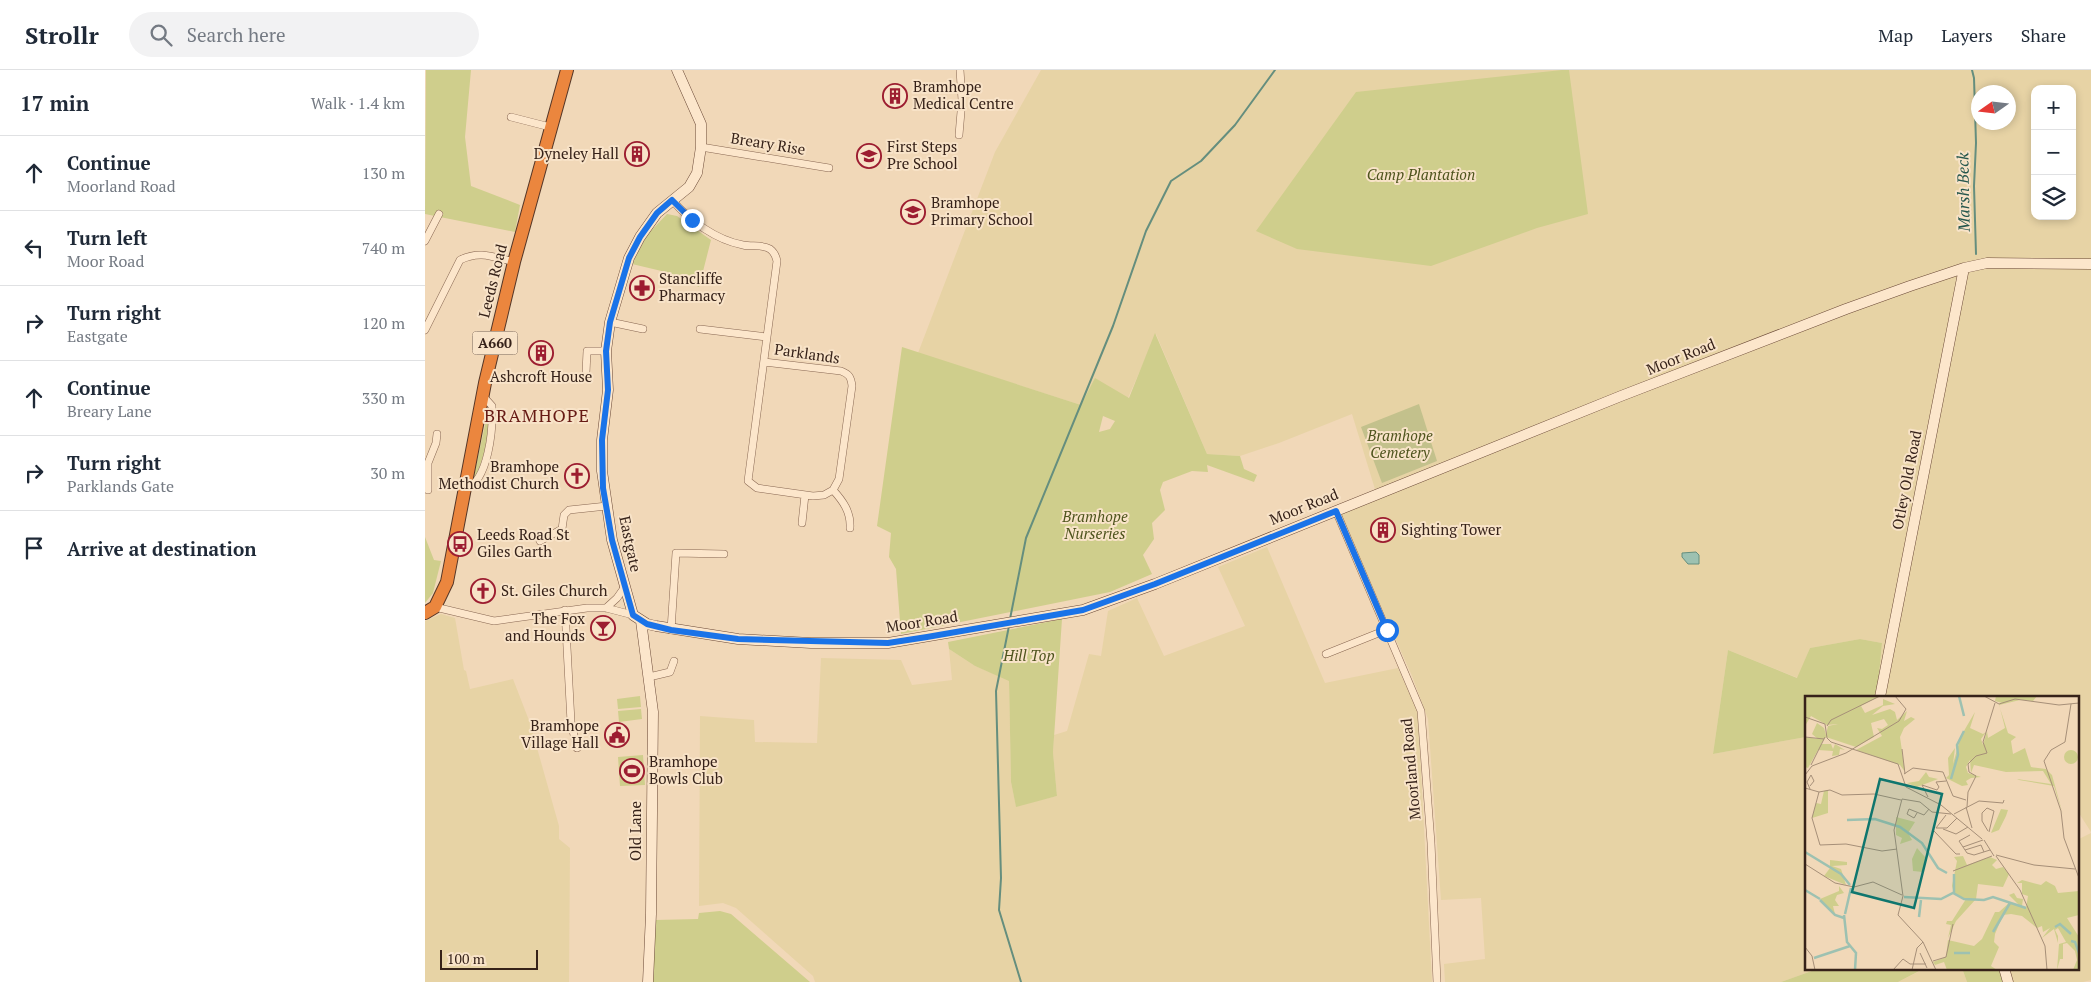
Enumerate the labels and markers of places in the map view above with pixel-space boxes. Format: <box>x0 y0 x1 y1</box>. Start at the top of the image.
place label: Bramhope Medical Centre <box>913 76 1014 113</box>
building icon: Bramhope Medical Centre <box>882 83 908 109</box>
place label: First Steps Pre School <box>887 136 958 173</box>
building icon: Dyneley Hall <box>624 141 650 167</box>
place label: Dyneley Hall <box>534 143 619 163</box>
school or university icon: First Steps Pre School <box>856 143 882 169</box>
place label: Bramhope Primary School <box>931 192 1033 229</box>
school or university icon: Bramhope Primary School <box>900 199 926 225</box>
place label: Stancliffe Pharmacy <box>659 268 726 305</box>
pharmacy icon: Stancliffe Pharmacy <box>629 275 655 301</box>
building icon: Ashcroft House <box>528 340 554 366</box>
place label: Ashcroft House <box>490 366 592 386</box>
place label: Bramhope Methodist Church <box>439 456 559 493</box>
church icon: Bramhope Methodist Church <box>564 463 590 489</box>
building icon: Sighting Tower <box>1370 517 1396 543</box>
place label: Sighting Tower <box>1401 519 1502 539</box>
place label: Leeds Road St Giles Garth <box>477 524 570 561</box>
bus stop icon: Leeds Road St Giles Garth <box>447 531 473 557</box>
church icon: St. Giles Church <box>470 578 496 604</box>
place label: St. Giles Church <box>501 580 608 600</box>
place label: The Fox and Hounds <box>505 608 585 645</box>
bar icon: The Fox and Hounds <box>590 615 616 641</box>
place label: Bramhope Village Hall <box>521 715 599 752</box>
public building icon: Bramhope Village Hall <box>604 722 630 748</box>
place label: Bramhope Bowls Club <box>649 751 723 788</box>
sports icon: Bramhope Bowls Club <box>619 758 645 784</box>

